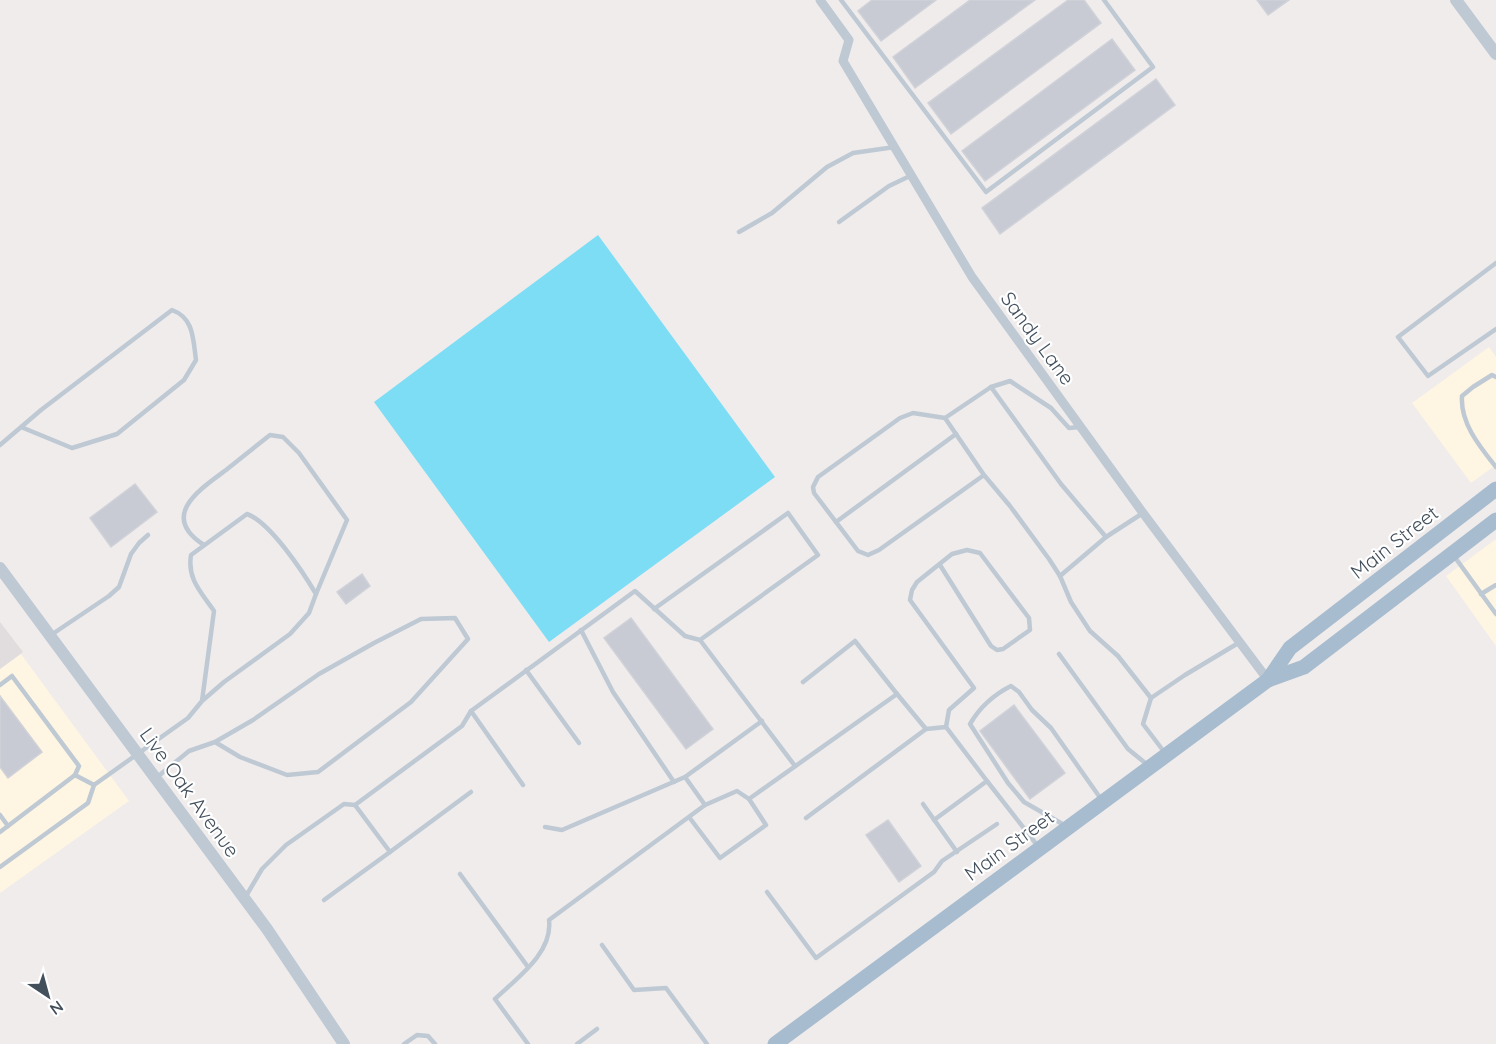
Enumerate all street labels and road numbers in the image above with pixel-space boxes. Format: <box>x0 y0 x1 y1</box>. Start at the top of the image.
street label: Sandy Lane <box>996 286 1080 390</box>
street label: Main Street <box>1345 500 1443 584</box>
street label: Live Oak Avenue <box>135 722 245 862</box>
street label: Main Street <box>959 804 1059 886</box>

